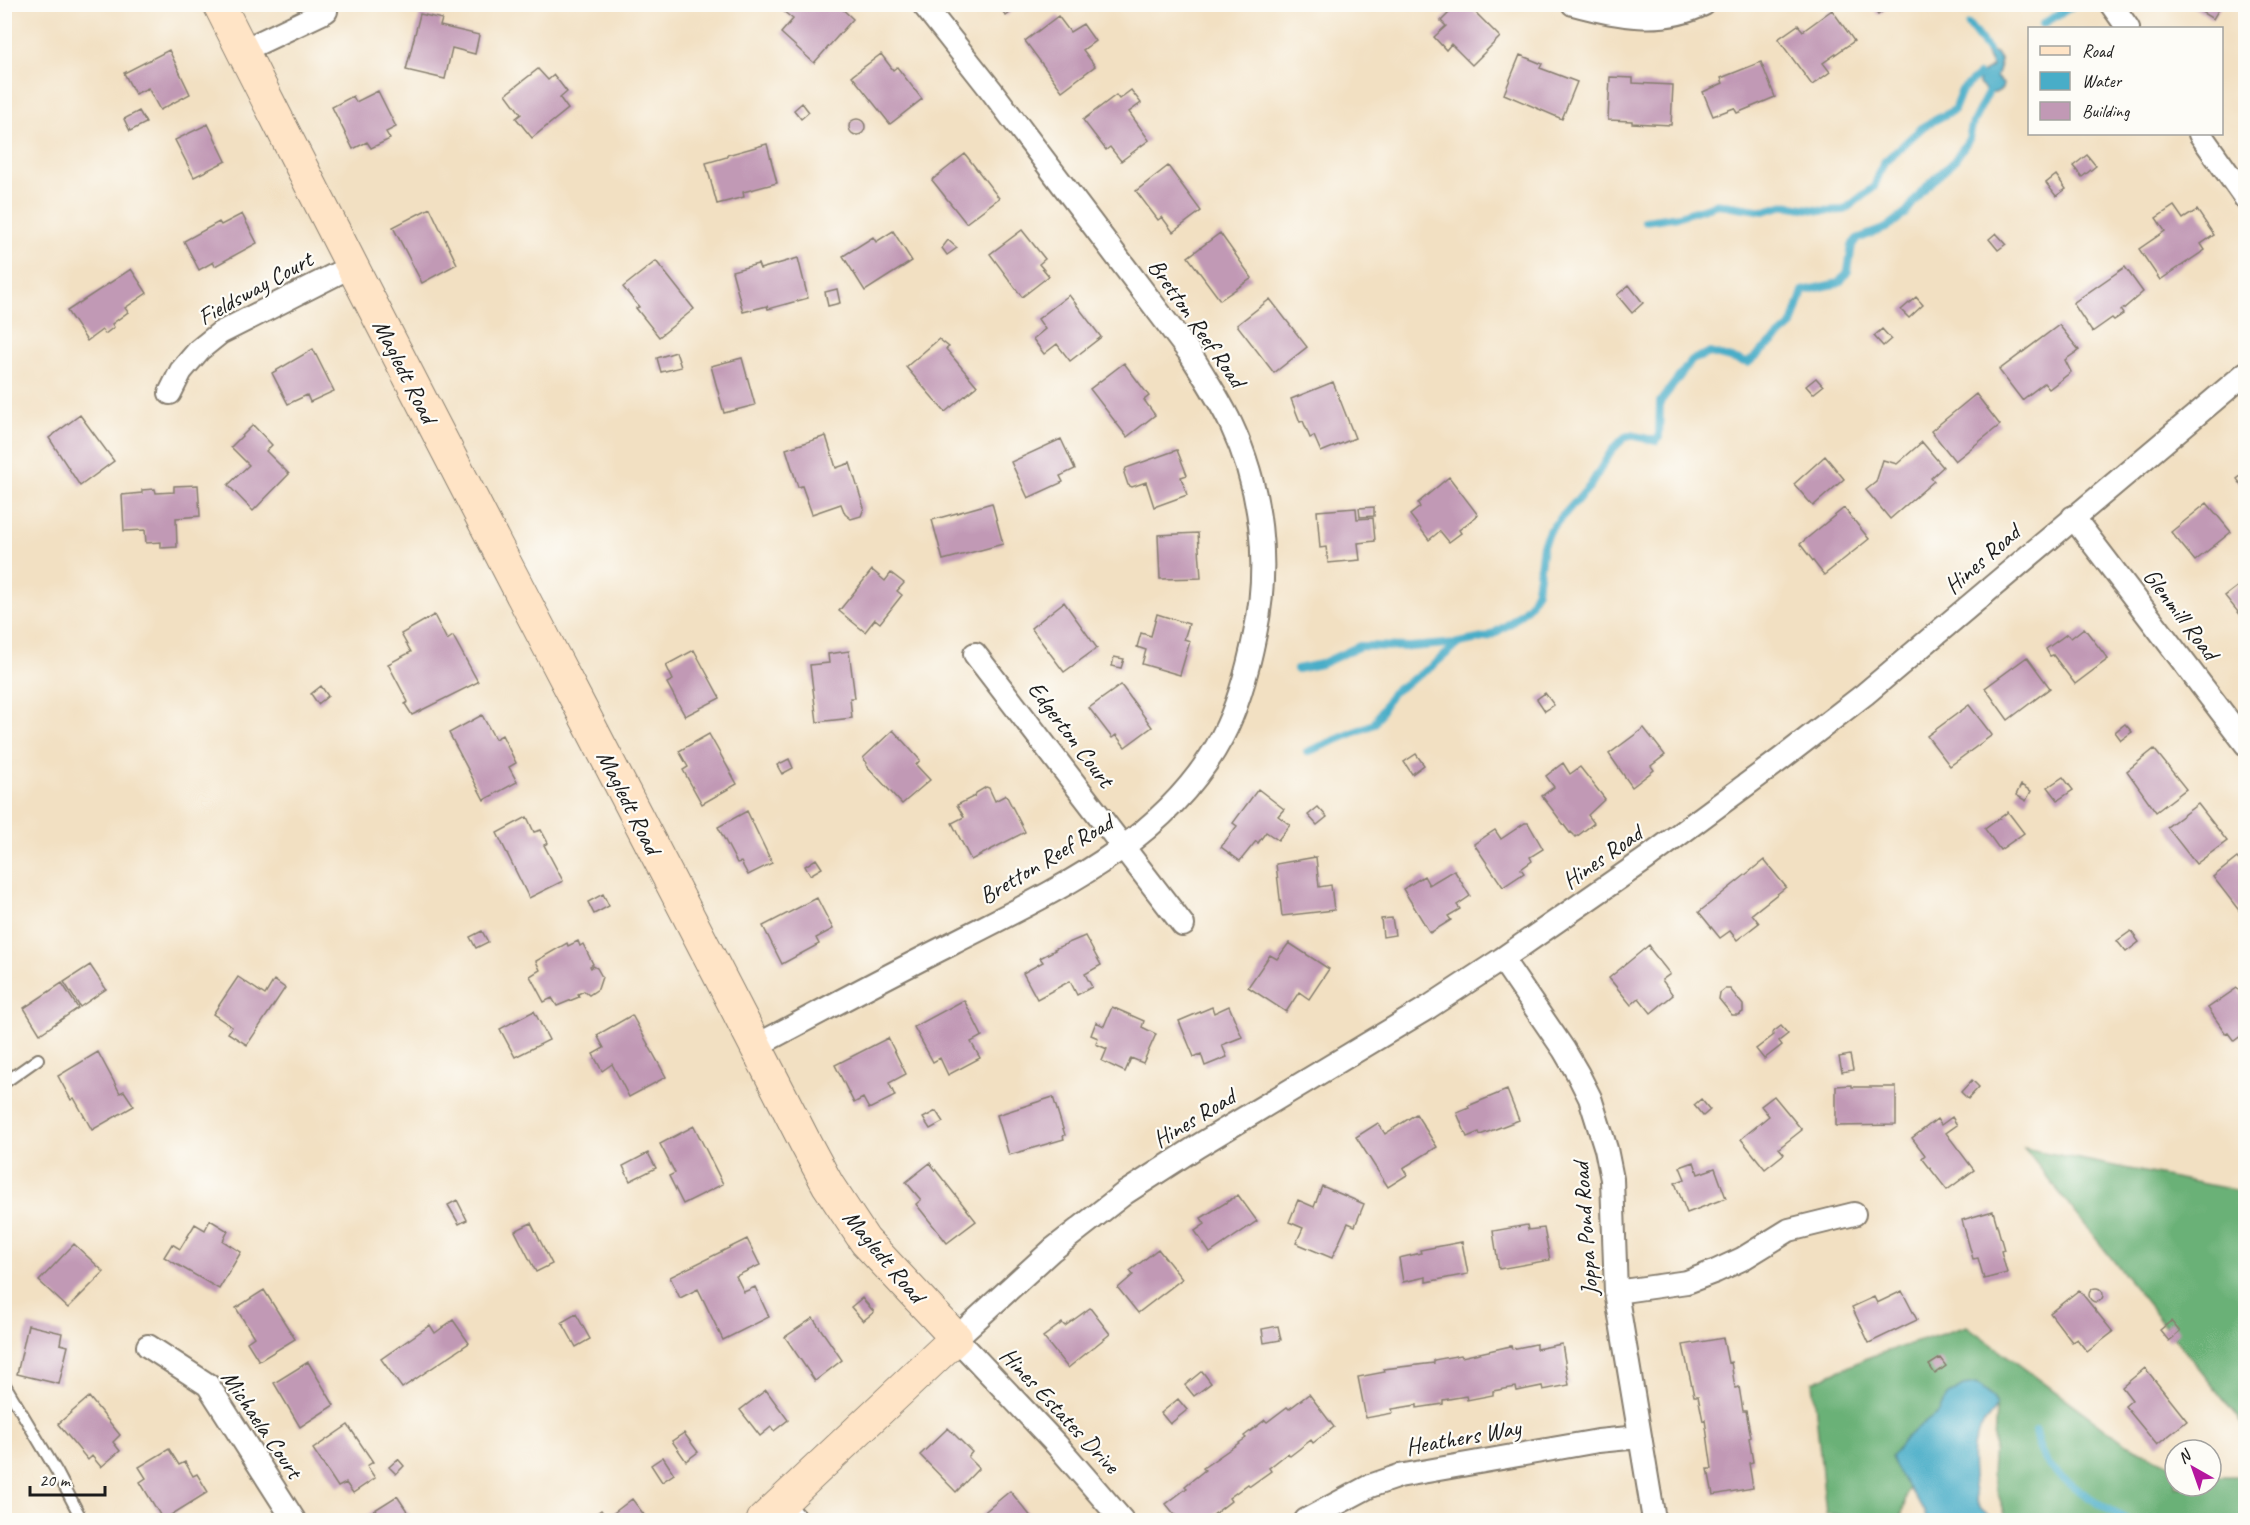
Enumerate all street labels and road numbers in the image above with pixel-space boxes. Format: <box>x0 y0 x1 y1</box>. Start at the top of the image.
street label: Fieldsway Court <box>192 243 319 332</box>
street label: Bretton Reef Road <box>1142 253 1255 396</box>
street label: Magledt Road <box>366 314 445 431</box>
street label: Hines Road <box>1938 515 2029 600</box>
street label: Glenmill Road <box>2137 562 2227 669</box>
street label: Edgerton Court <box>1021 675 1122 795</box>
street label: Magledt Road <box>590 745 669 862</box>
street label: Bretton Reef Road <box>974 806 1121 911</box>
street label: Hines Road <box>1556 817 1651 895</box>
street label: Hines Road <box>1147 1080 1244 1154</box>
street label: Joppa Pond Road <box>1565 1158 1605 1298</box>
street label: Magledt Road <box>836 1203 934 1311</box>
street label: Hines Estates Drive <box>994 1340 1128 1481</box>
street label: Michaela Court <box>215 1364 310 1486</box>
street label: Heathers Way <box>1403 1412 1525 1462</box>

